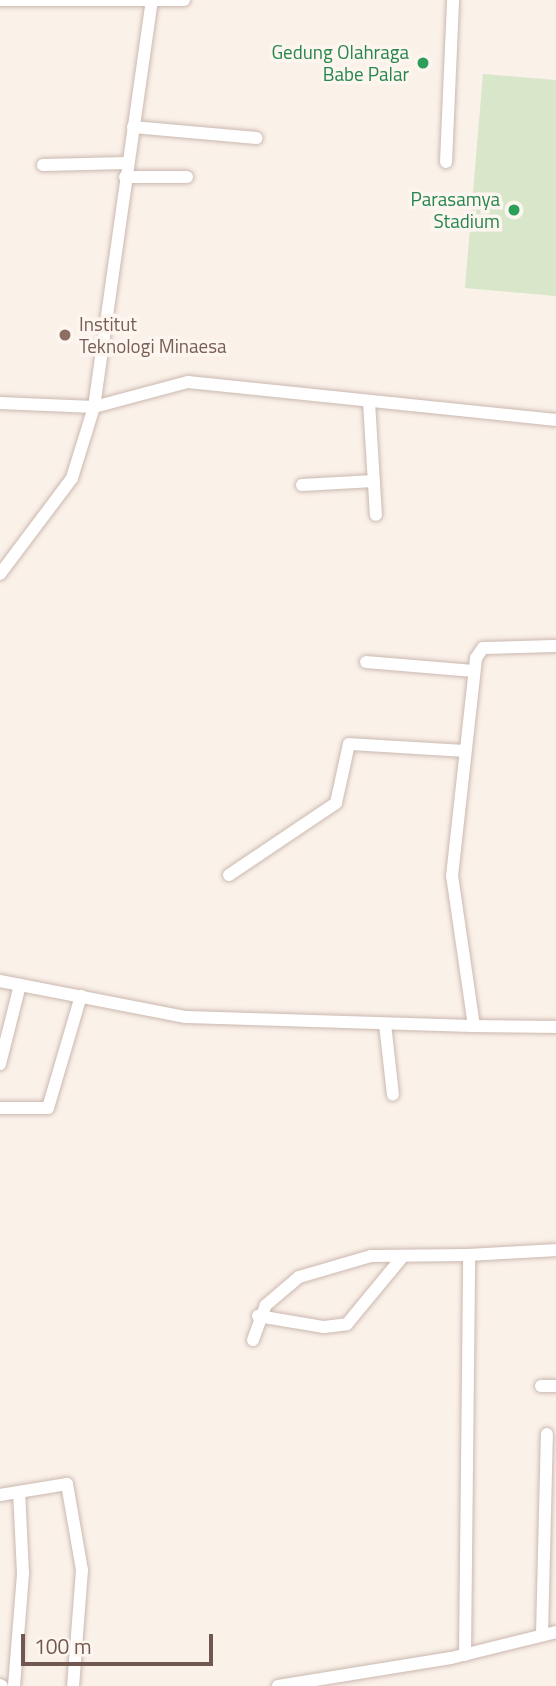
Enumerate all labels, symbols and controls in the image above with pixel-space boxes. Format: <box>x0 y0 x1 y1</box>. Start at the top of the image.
place label: Gedung Olahraga Babe Palar <box>271 41 409 85</box>
marker: Gedung Olahraga Babe Palar <box>415 55 431 71</box>
place label: Parasamya Stadium <box>411 188 500 232</box>
marker: Parasamya Stadium <box>506 202 522 218</box>
place label: Institut Teknologi Minaesa <box>79 313 227 357</box>
marker: Institut Teknologi Minaesa <box>57 327 73 343</box>
scale bar <box>24 1620 217 1664</box>
text: 100 m <box>34 1630 91 1662</box>

